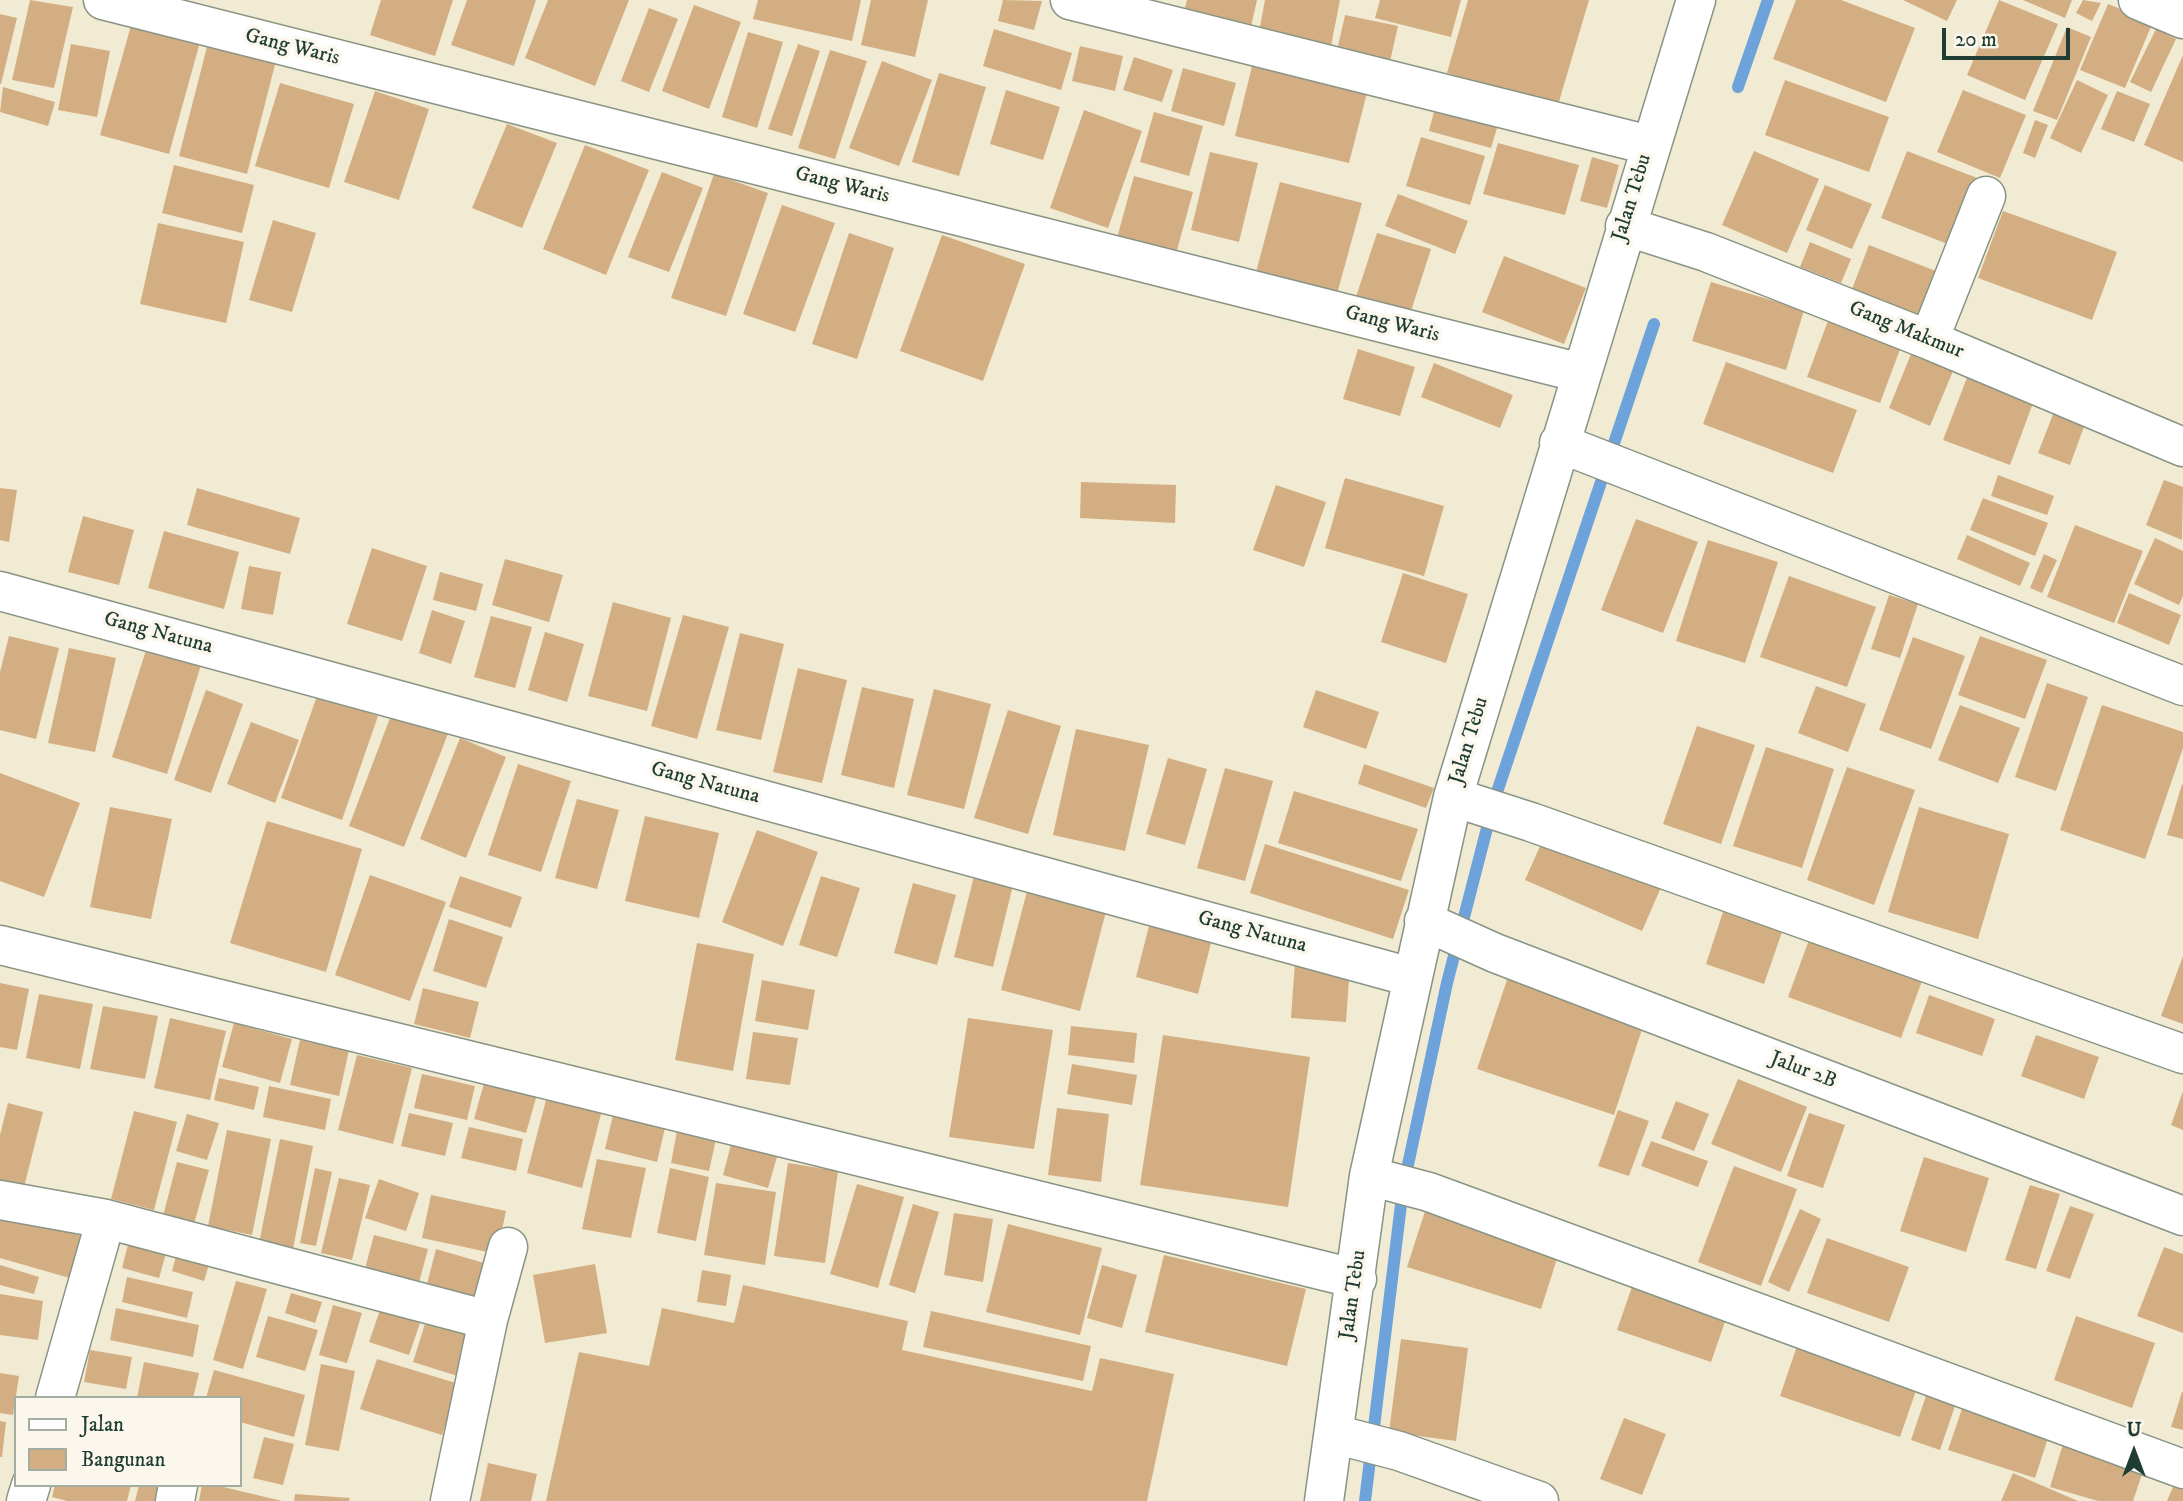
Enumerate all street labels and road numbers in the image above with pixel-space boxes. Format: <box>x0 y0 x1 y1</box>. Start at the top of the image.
street label: Gang Waris <box>242 24 342 72</box>
street label: Jalan Tebu <box>1608 151 1658 245</box>
street label: Gang Waris <box>792 162 892 210</box>
street label: Gang Makmur <box>1845 297 1967 365</box>
street label: Gang Waris <box>1342 301 1442 349</box>
street label: Gang Natuna <box>101 607 215 661</box>
street label: Jalan Tebu <box>1445 694 1495 788</box>
street label: Gang Natuna <box>648 757 762 811</box>
street label: Gang Natuna <box>1195 906 1309 960</box>
street label: Jalur 2B <box>1766 1047 1840 1095</box>
street label: Jalan Tebu <box>1335 1249 1373 1341</box>

